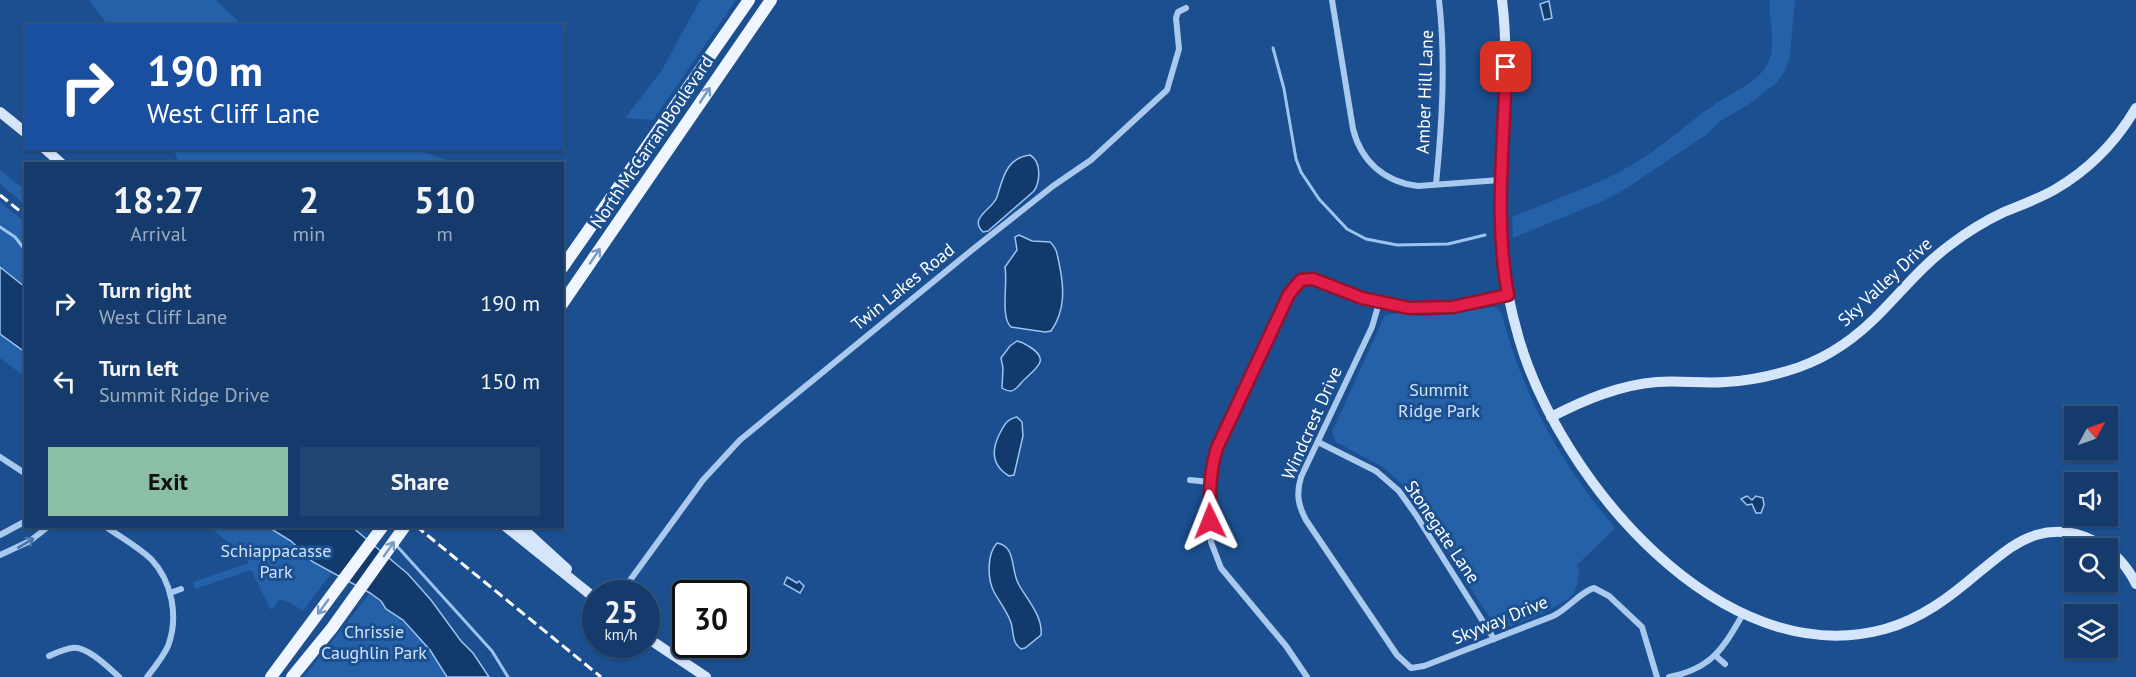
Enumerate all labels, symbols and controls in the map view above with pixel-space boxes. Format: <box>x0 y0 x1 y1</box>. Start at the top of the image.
street label: Amber Hill Lane <box>1411 30 1438 154</box>
pin <box>1480 41 1531 92</box>
text: 190 m <box>147 43 263 98</box>
icon: right <box>48 48 126 126</box>
icon: arrive <box>1489 50 1522 83</box>
street label: North McCarran Boulevard <box>585 51 718 233</box>
one-way arrow <box>699 87 711 104</box>
text: West Cliff Lane <box>147 96 320 130</box>
text: 18:27 <box>113 176 204 223</box>
text: 2 <box>299 176 319 223</box>
text: 510 <box>414 176 475 223</box>
text: Arrival <box>130 221 186 247</box>
text: min <box>293 221 325 247</box>
text: m <box>437 221 453 247</box>
street label: Sky Valley Drive <box>1833 232 1937 331</box>
street label: Twin Lakes Road <box>846 238 959 335</box>
one-way arrow <box>589 248 601 265</box>
text: Turn right <box>99 276 191 304</box>
icon: right <box>48 287 81 320</box>
text: 190 m <box>480 289 540 317</box>
text: West Cliff Lane <box>99 304 227 330</box>
text: Turn left <box>99 354 179 382</box>
street label: Windcrest Drive <box>1276 363 1347 483</box>
icon: left <box>48 365 81 398</box>
text: 150 m <box>480 367 540 395</box>
park label: Summit Ridge Park <box>1398 378 1480 422</box>
text: Summit Ridge Drive <box>99 382 269 408</box>
north arrow <box>2064 406 2118 460</box>
map controls <box>2064 406 2118 658</box>
button: Exit <box>48 447 288 516</box>
button: Share <box>300 447 540 516</box>
button: sound <box>2064 472 2118 526</box>
street label: Stonegate Lane <box>1400 476 1485 588</box>
position arrow <box>1178 489 1242 553</box>
one-way arrow <box>17 537 34 549</box>
button: search <box>2064 538 2118 592</box>
park label: Schiappacasse Park <box>220 539 332 583</box>
one-way arrow <box>383 542 395 558</box>
speed limit sign: 30 <box>672 580 750 658</box>
street label: Skyway Drive <box>1448 590 1551 649</box>
text: 25 <box>604 592 638 631</box>
one-way arrow <box>317 599 329 615</box>
button: layers <box>2064 604 2118 658</box>
park label: Chrissie Caughlin Park <box>321 620 427 664</box>
text: km/h <box>605 625 637 644</box>

